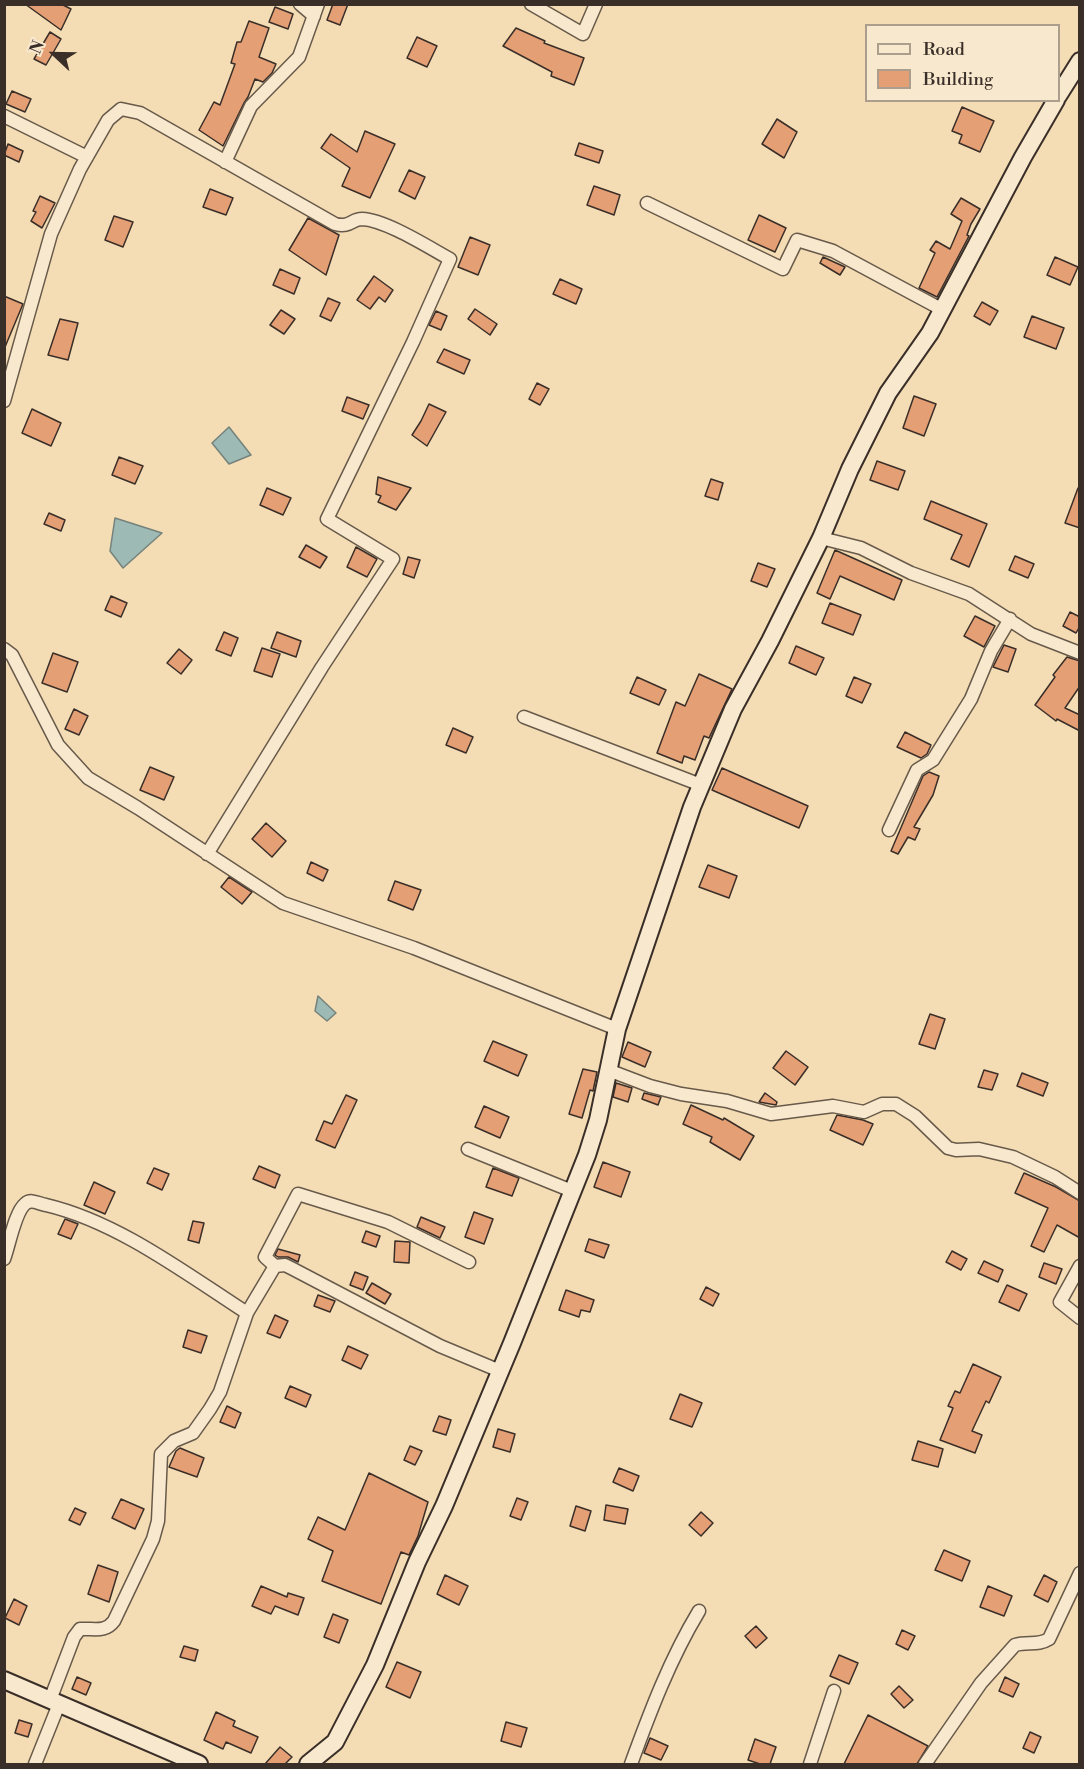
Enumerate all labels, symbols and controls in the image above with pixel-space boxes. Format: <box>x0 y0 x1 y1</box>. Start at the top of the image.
north arrow <box>24 24 84 84</box>
legend <box>865 24 1060 102</box>
text: N <box>26 38 49 57</box>
text: Road <box>923 38 965 61</box>
text: Building <box>923 68 993 91</box>

